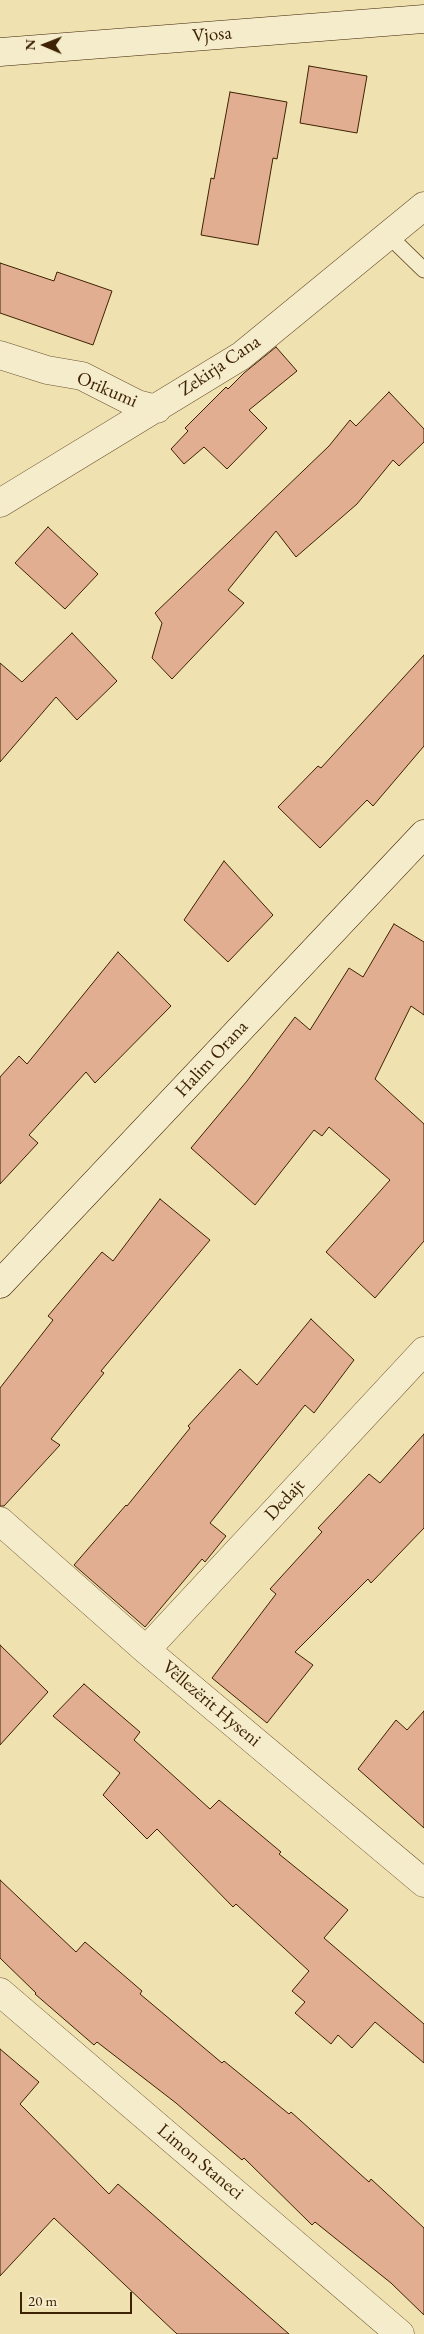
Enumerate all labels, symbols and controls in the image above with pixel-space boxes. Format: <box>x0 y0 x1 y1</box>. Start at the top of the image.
north arrow <box>20 20 70 70</box>
street label: Vjosa <box>191 22 233 48</box>
text: N <box>21 39 39 51</box>
street label: Zekirja Cana <box>175 331 265 401</box>
street label: Orikumi <box>73 367 141 413</box>
street label: Halim Orana <box>171 1016 253 1102</box>
street label: Dedajt <box>260 1474 310 1526</box>
street label: Vëllezërit Hyseni <box>157 1656 265 1752</box>
street label: Limon Staneci <box>152 2119 248 2205</box>
scale bar <box>22 2282 135 2314</box>
text: 20 m <box>28 2291 57 2310</box>

